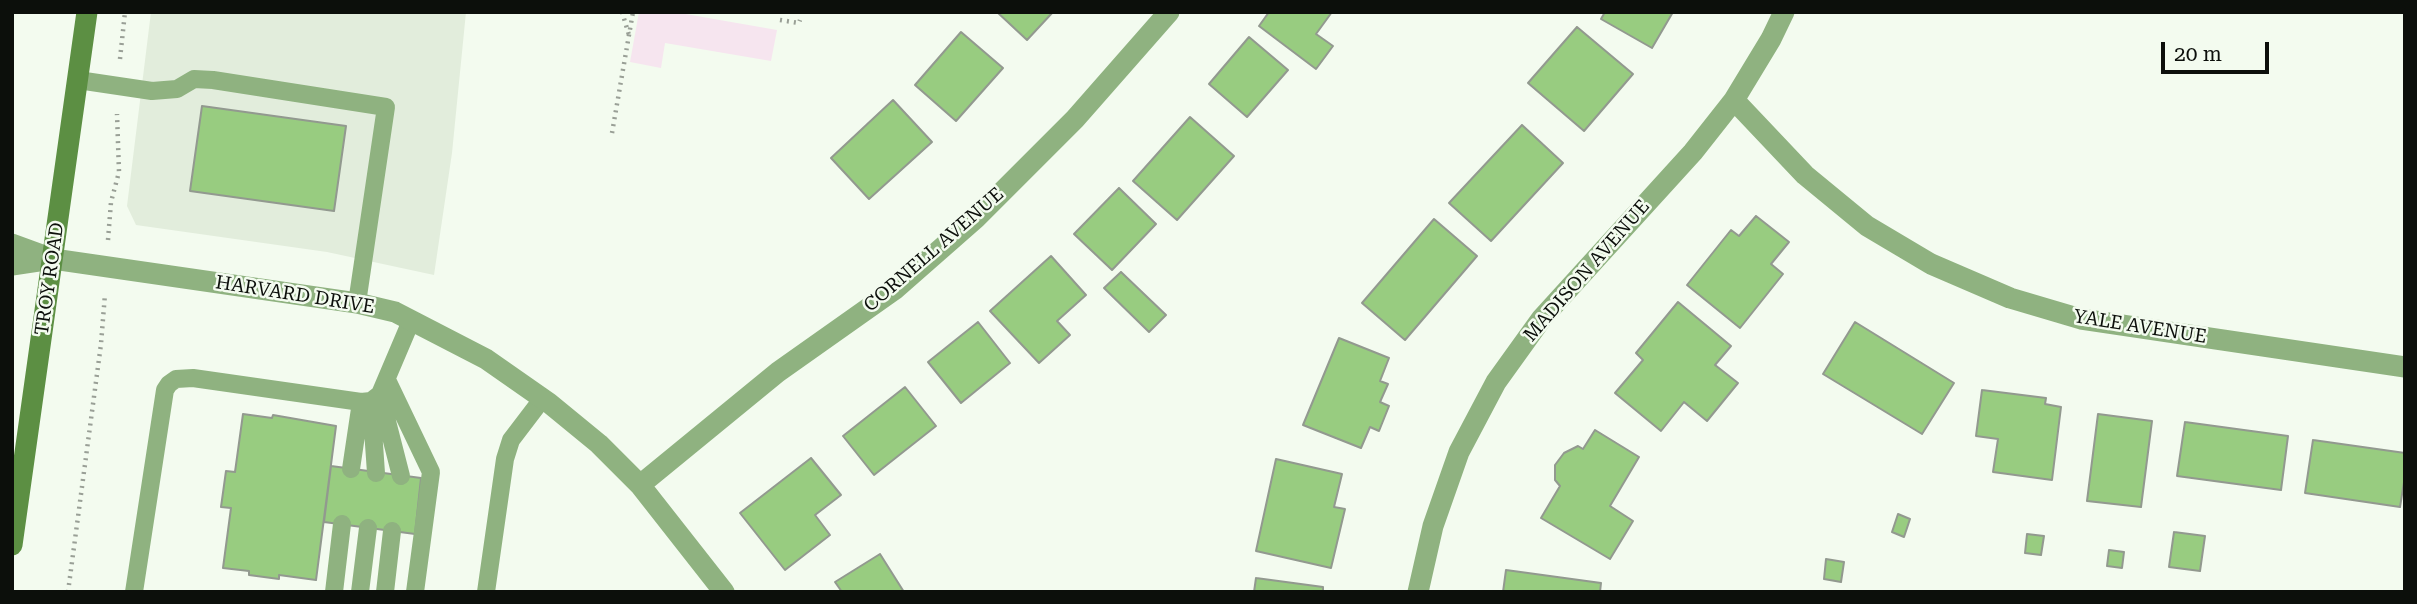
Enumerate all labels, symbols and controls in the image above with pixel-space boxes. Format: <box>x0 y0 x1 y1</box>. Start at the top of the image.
scale bar <box>2165 28 2274 72</box>
text: 20 m <box>2174 42 2222 66</box>
street label: CORNELL AVENUE <box>859 183 1009 317</box>
street label: MADISON AVENUE <box>1519 196 1655 346</box>
street label: TROY ROAD <box>31 221 69 337</box>
street label: HARVARD DRIVE <box>214 271 376 319</box>
street label: YALE AVENUE <box>2072 305 2208 349</box>

